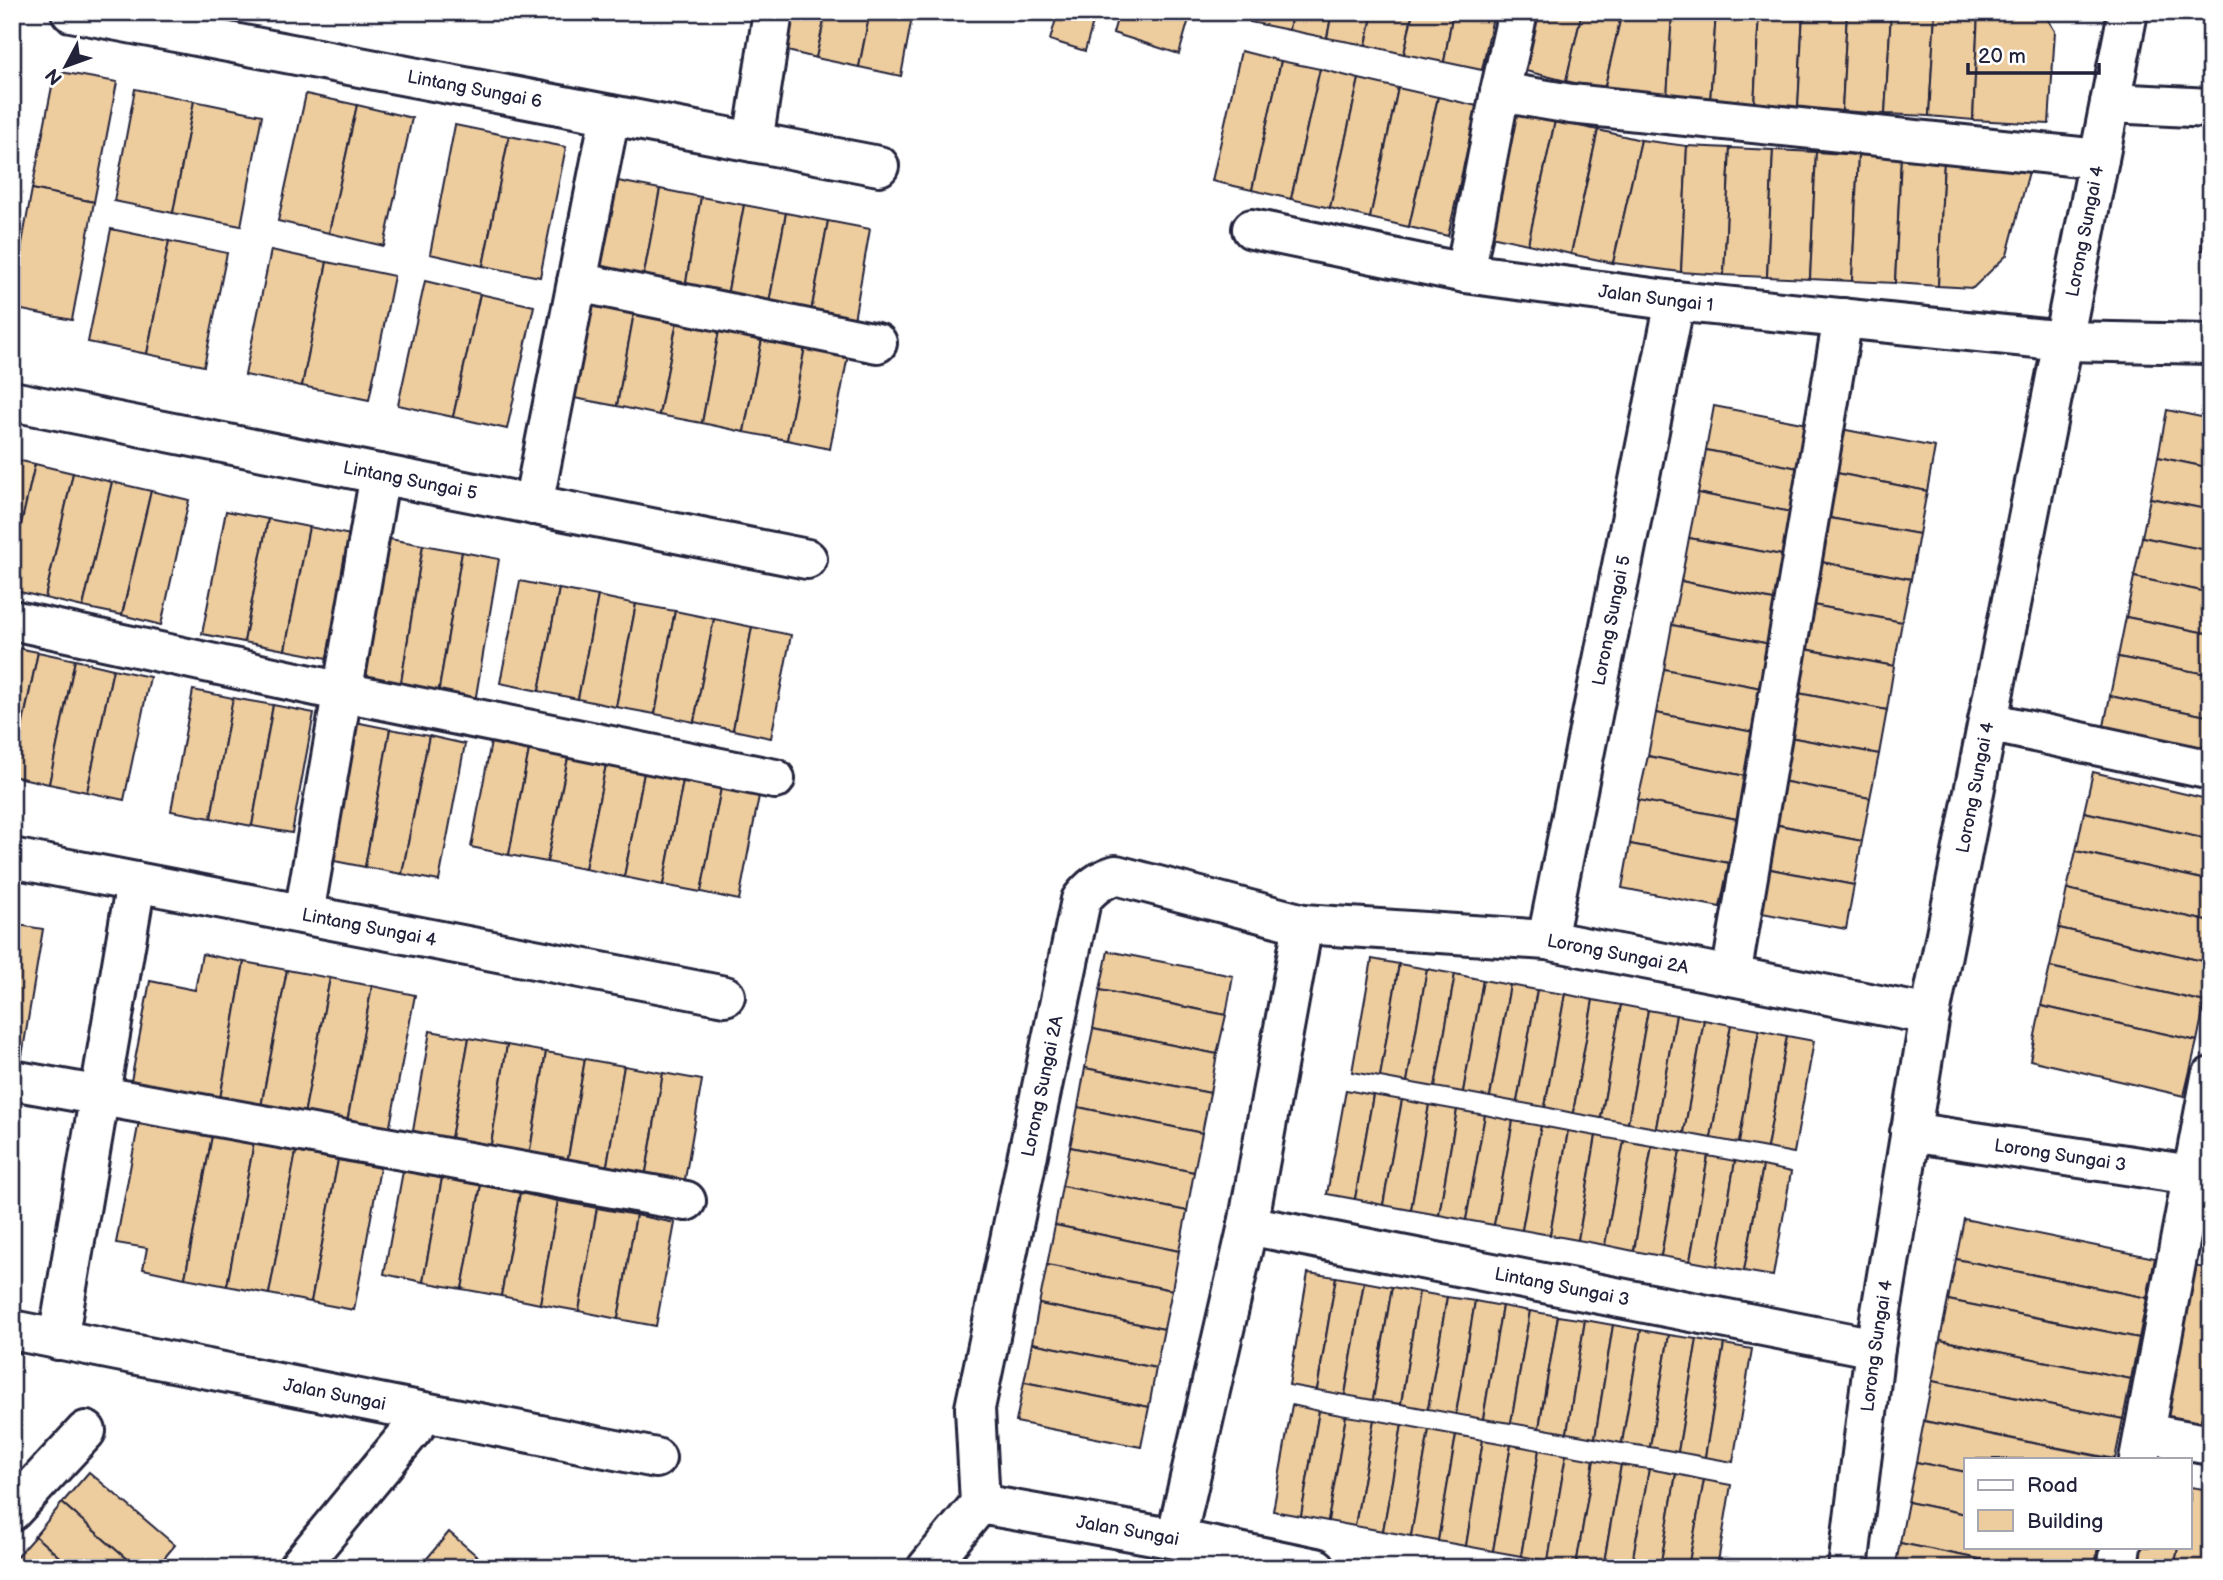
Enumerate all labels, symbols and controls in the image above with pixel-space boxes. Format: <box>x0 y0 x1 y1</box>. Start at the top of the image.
north arrow <box>32 32 102 102</box>
scale bar <box>1968 32 2099 76</box>
text: 20 m <box>1978 44 2026 69</box>
text: N <box>41 63 68 89</box>
street label: Lintang Sungai 6 <box>406 66 544 112</box>
street label: Lorong Sungai 4 <box>2062 164 2108 299</box>
street label: Jalan Sungai 1 <box>1597 280 1714 315</box>
street label: Lintang Sungai 5 <box>341 457 479 504</box>
street label: Lorong Sungai 5 <box>1588 553 1634 687</box>
street label: Lorong Sungai 4 <box>1952 720 1998 855</box>
street label: Lintang Sungai 4 <box>300 904 439 950</box>
street label: Lorong Sungai 2A <box>1545 930 1691 978</box>
street label: Lorong Sungai 2A <box>1017 1013 1067 1159</box>
street label: Lorong Sungai 3 <box>1993 1135 2128 1175</box>
street label: Lintang Sungai 3 <box>1493 1263 1631 1310</box>
street label: Lorong Sungai 4 <box>1857 1278 1897 1413</box>
street label: Jalan Sungai <box>282 1374 388 1415</box>
legend <box>1964 1458 2192 1548</box>
text: Road <box>2027 1473 2078 1498</box>
text: Building <box>2027 1509 2103 1534</box>
street label: Jalan Sungai <box>1075 1511 1181 1550</box>

